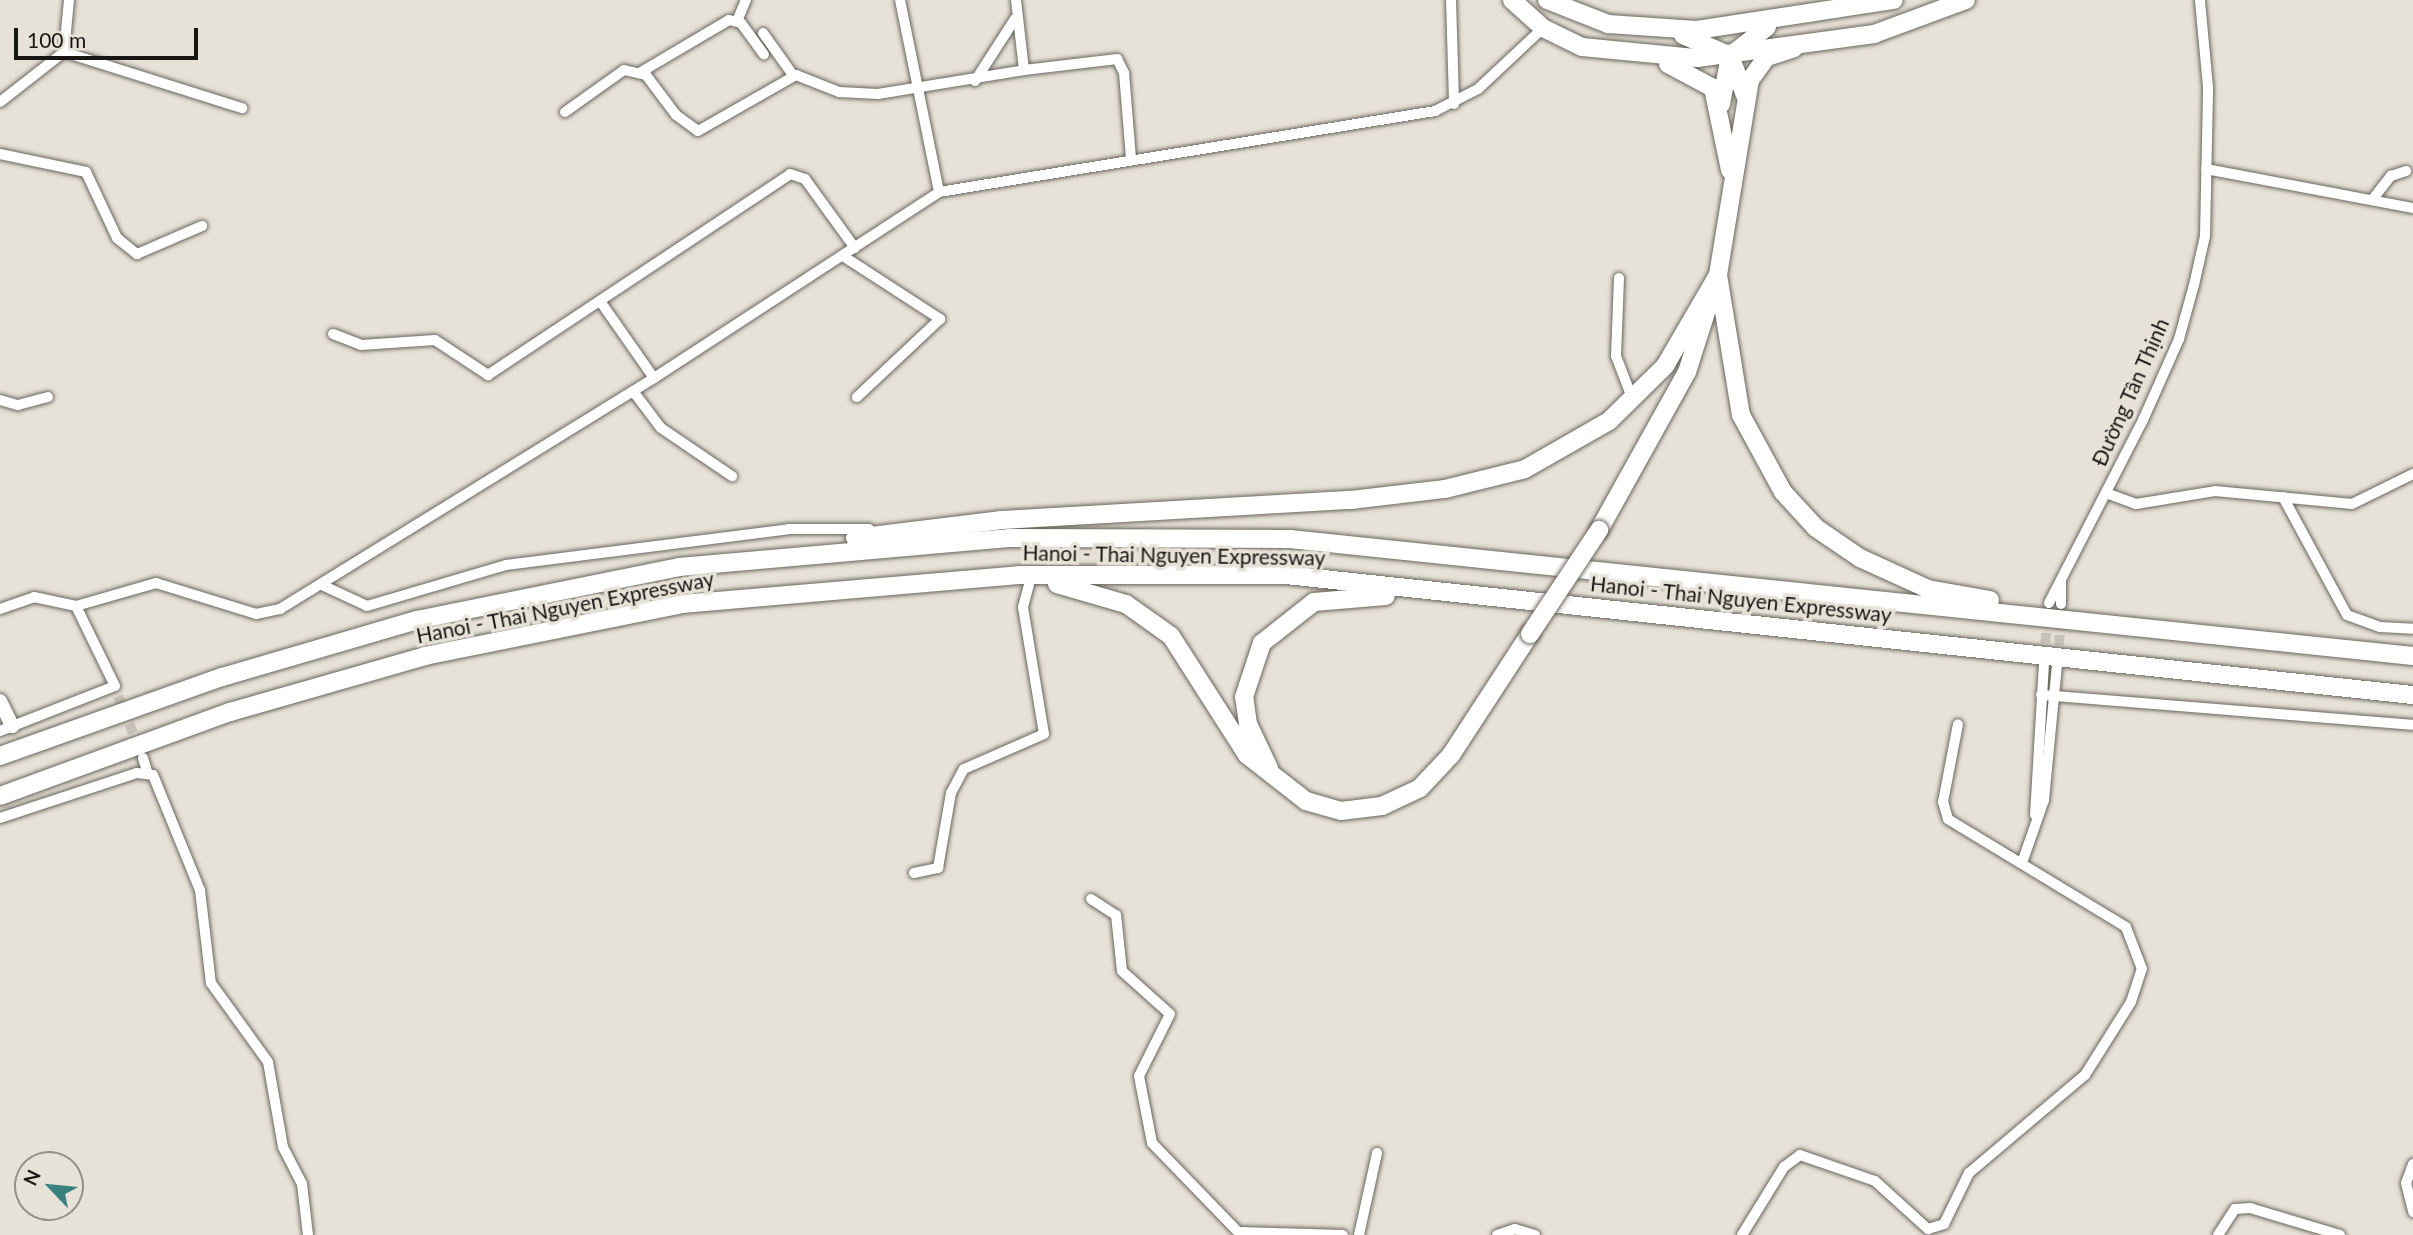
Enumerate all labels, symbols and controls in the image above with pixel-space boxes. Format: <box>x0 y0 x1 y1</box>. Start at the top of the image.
scale bar <box>18 14 201 58</box>
text: 100 m <box>27 27 86 52</box>
street label: Đường Tân Thịnh <box>2086 314 2174 470</box>
street label: Hanoi - Thai Nguyen Expressway <box>1022 540 1326 570</box>
street label: Hanoi - Thai Nguyen Expressway <box>414 566 716 648</box>
street label: Hanoi - Thai Nguyen Expressway <box>1589 571 1893 627</box>
north arrow <box>14 1151 84 1221</box>
text: N <box>18 1166 45 1189</box>

